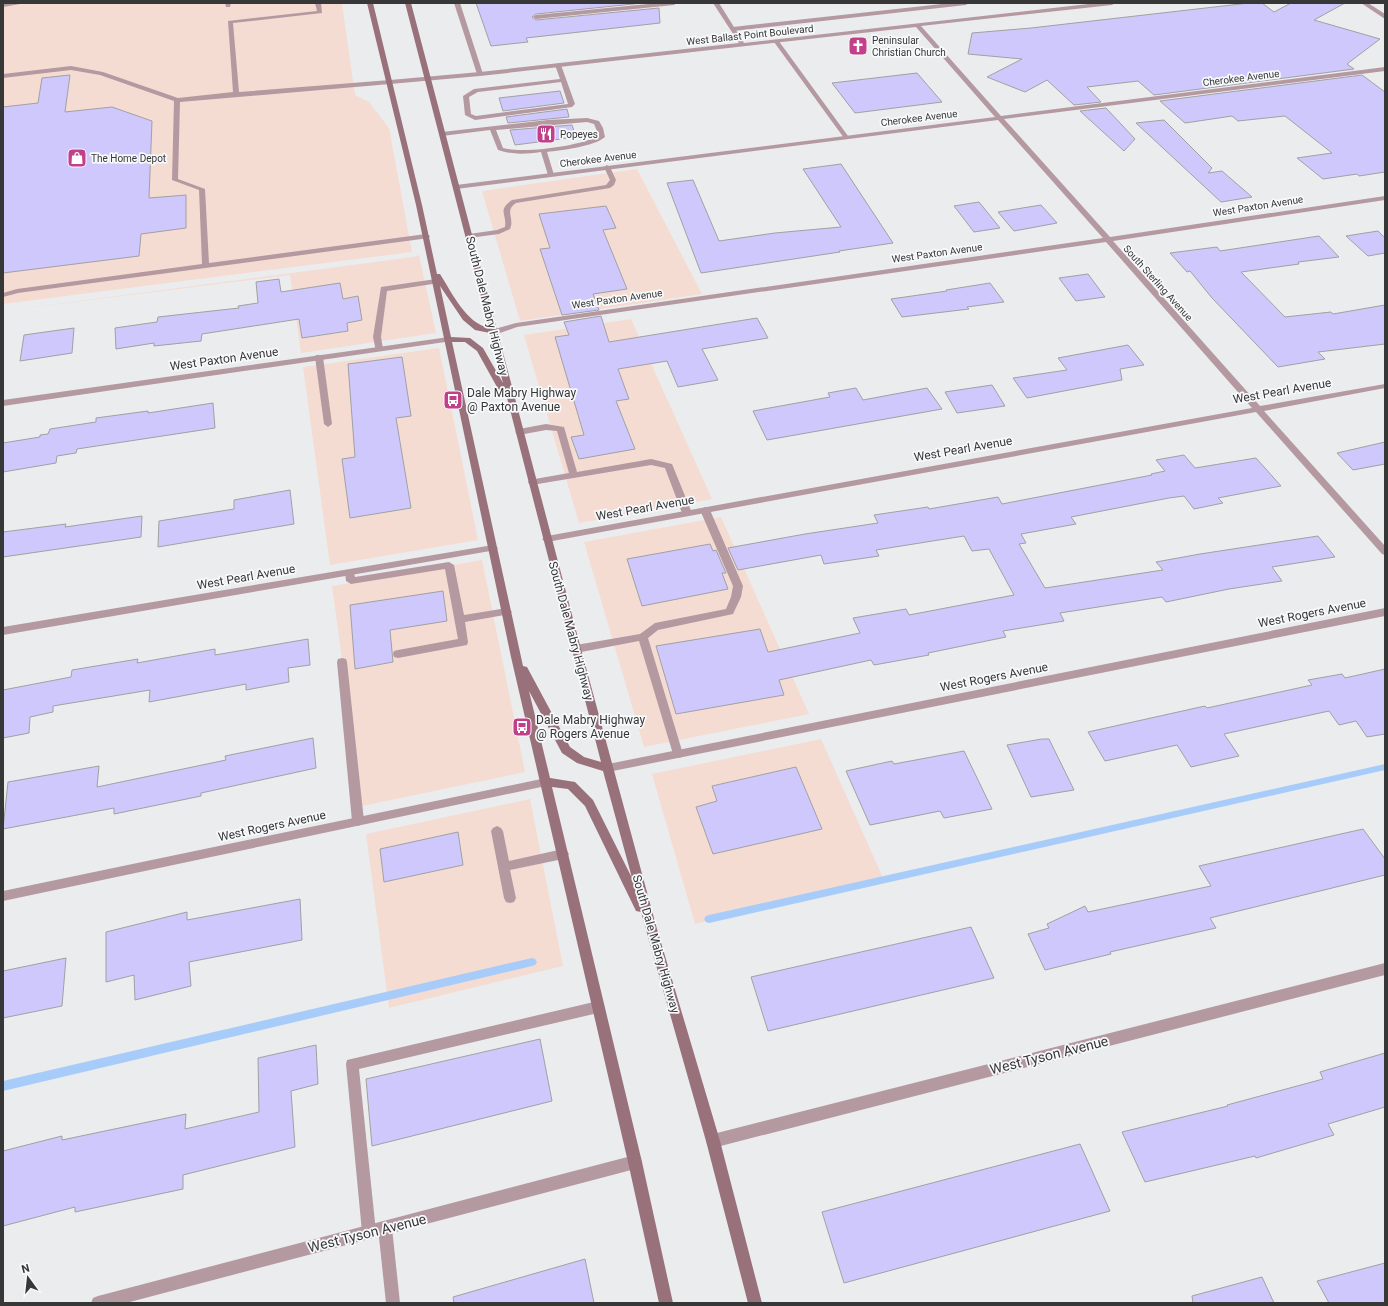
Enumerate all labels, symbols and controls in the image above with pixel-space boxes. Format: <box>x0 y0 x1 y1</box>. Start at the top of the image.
street label: West Ballast Point Boulevard <box>686 23 814 47</box>
church icon: Peninsular Christian Church <box>847 35 869 57</box>
place label: Peninsular Christian Church <box>872 35 946 58</box>
street label: Cherokee Avenue <box>1202 68 1280 88</box>
street label: Cherokee Avenue <box>880 108 958 128</box>
restaurant icon: Popeyes <box>535 123 557 145</box>
place label: Popeyes <box>560 129 598 140</box>
shop icon: The Home Depot <box>66 147 88 169</box>
street label: Cherokee Avenue <box>559 149 637 169</box>
place label: The Home Depot <box>91 153 166 164</box>
street label: West Paxton Avenue <box>1212 193 1304 219</box>
street label: South Dale Mabry Highway <box>463 235 511 378</box>
street label: West Paxton Avenue <box>891 241 983 265</box>
street label: South Sterling Avenue <box>1121 243 1195 323</box>
street label: West Paxton Avenue <box>571 287 663 311</box>
street label: West Paxton Avenue <box>169 344 279 374</box>
street label: West Pearl Avenue <box>1232 375 1332 407</box>
place label: Dale Mabry Highway @ Paxton Avenue <box>467 386 577 414</box>
bus stop icon: Dale Mabry Highway @ Paxton Avenue <box>442 389 464 411</box>
street label: West Pearl Avenue <box>913 433 1013 465</box>
street label: West Pearl Avenue <box>595 492 695 524</box>
street label: South Dale Mabry Highway <box>546 560 596 702</box>
street label: West Pearl Avenue <box>196 561 296 593</box>
street label: West Rogers Avenue <box>1257 596 1367 630</box>
street label: West Rogers Avenue <box>939 660 1049 694</box>
place label: Dale Mabry Highway @ Rogers Avenue <box>536 713 646 741</box>
bus stop icon: Dale Mabry Highway @ Rogers Avenue <box>511 716 533 738</box>
street label: West Rogers Avenue <box>217 808 327 844</box>
street label: South Dale Mabry Highway <box>630 873 683 1015</box>
street label: West Tyson Avenue <box>988 1033 1110 1077</box>
street label: West Tyson Avenue <box>306 1211 428 1255</box>
north arrow <box>8 1258 48 1298</box>
text: N <box>20 1261 31 1276</box>

